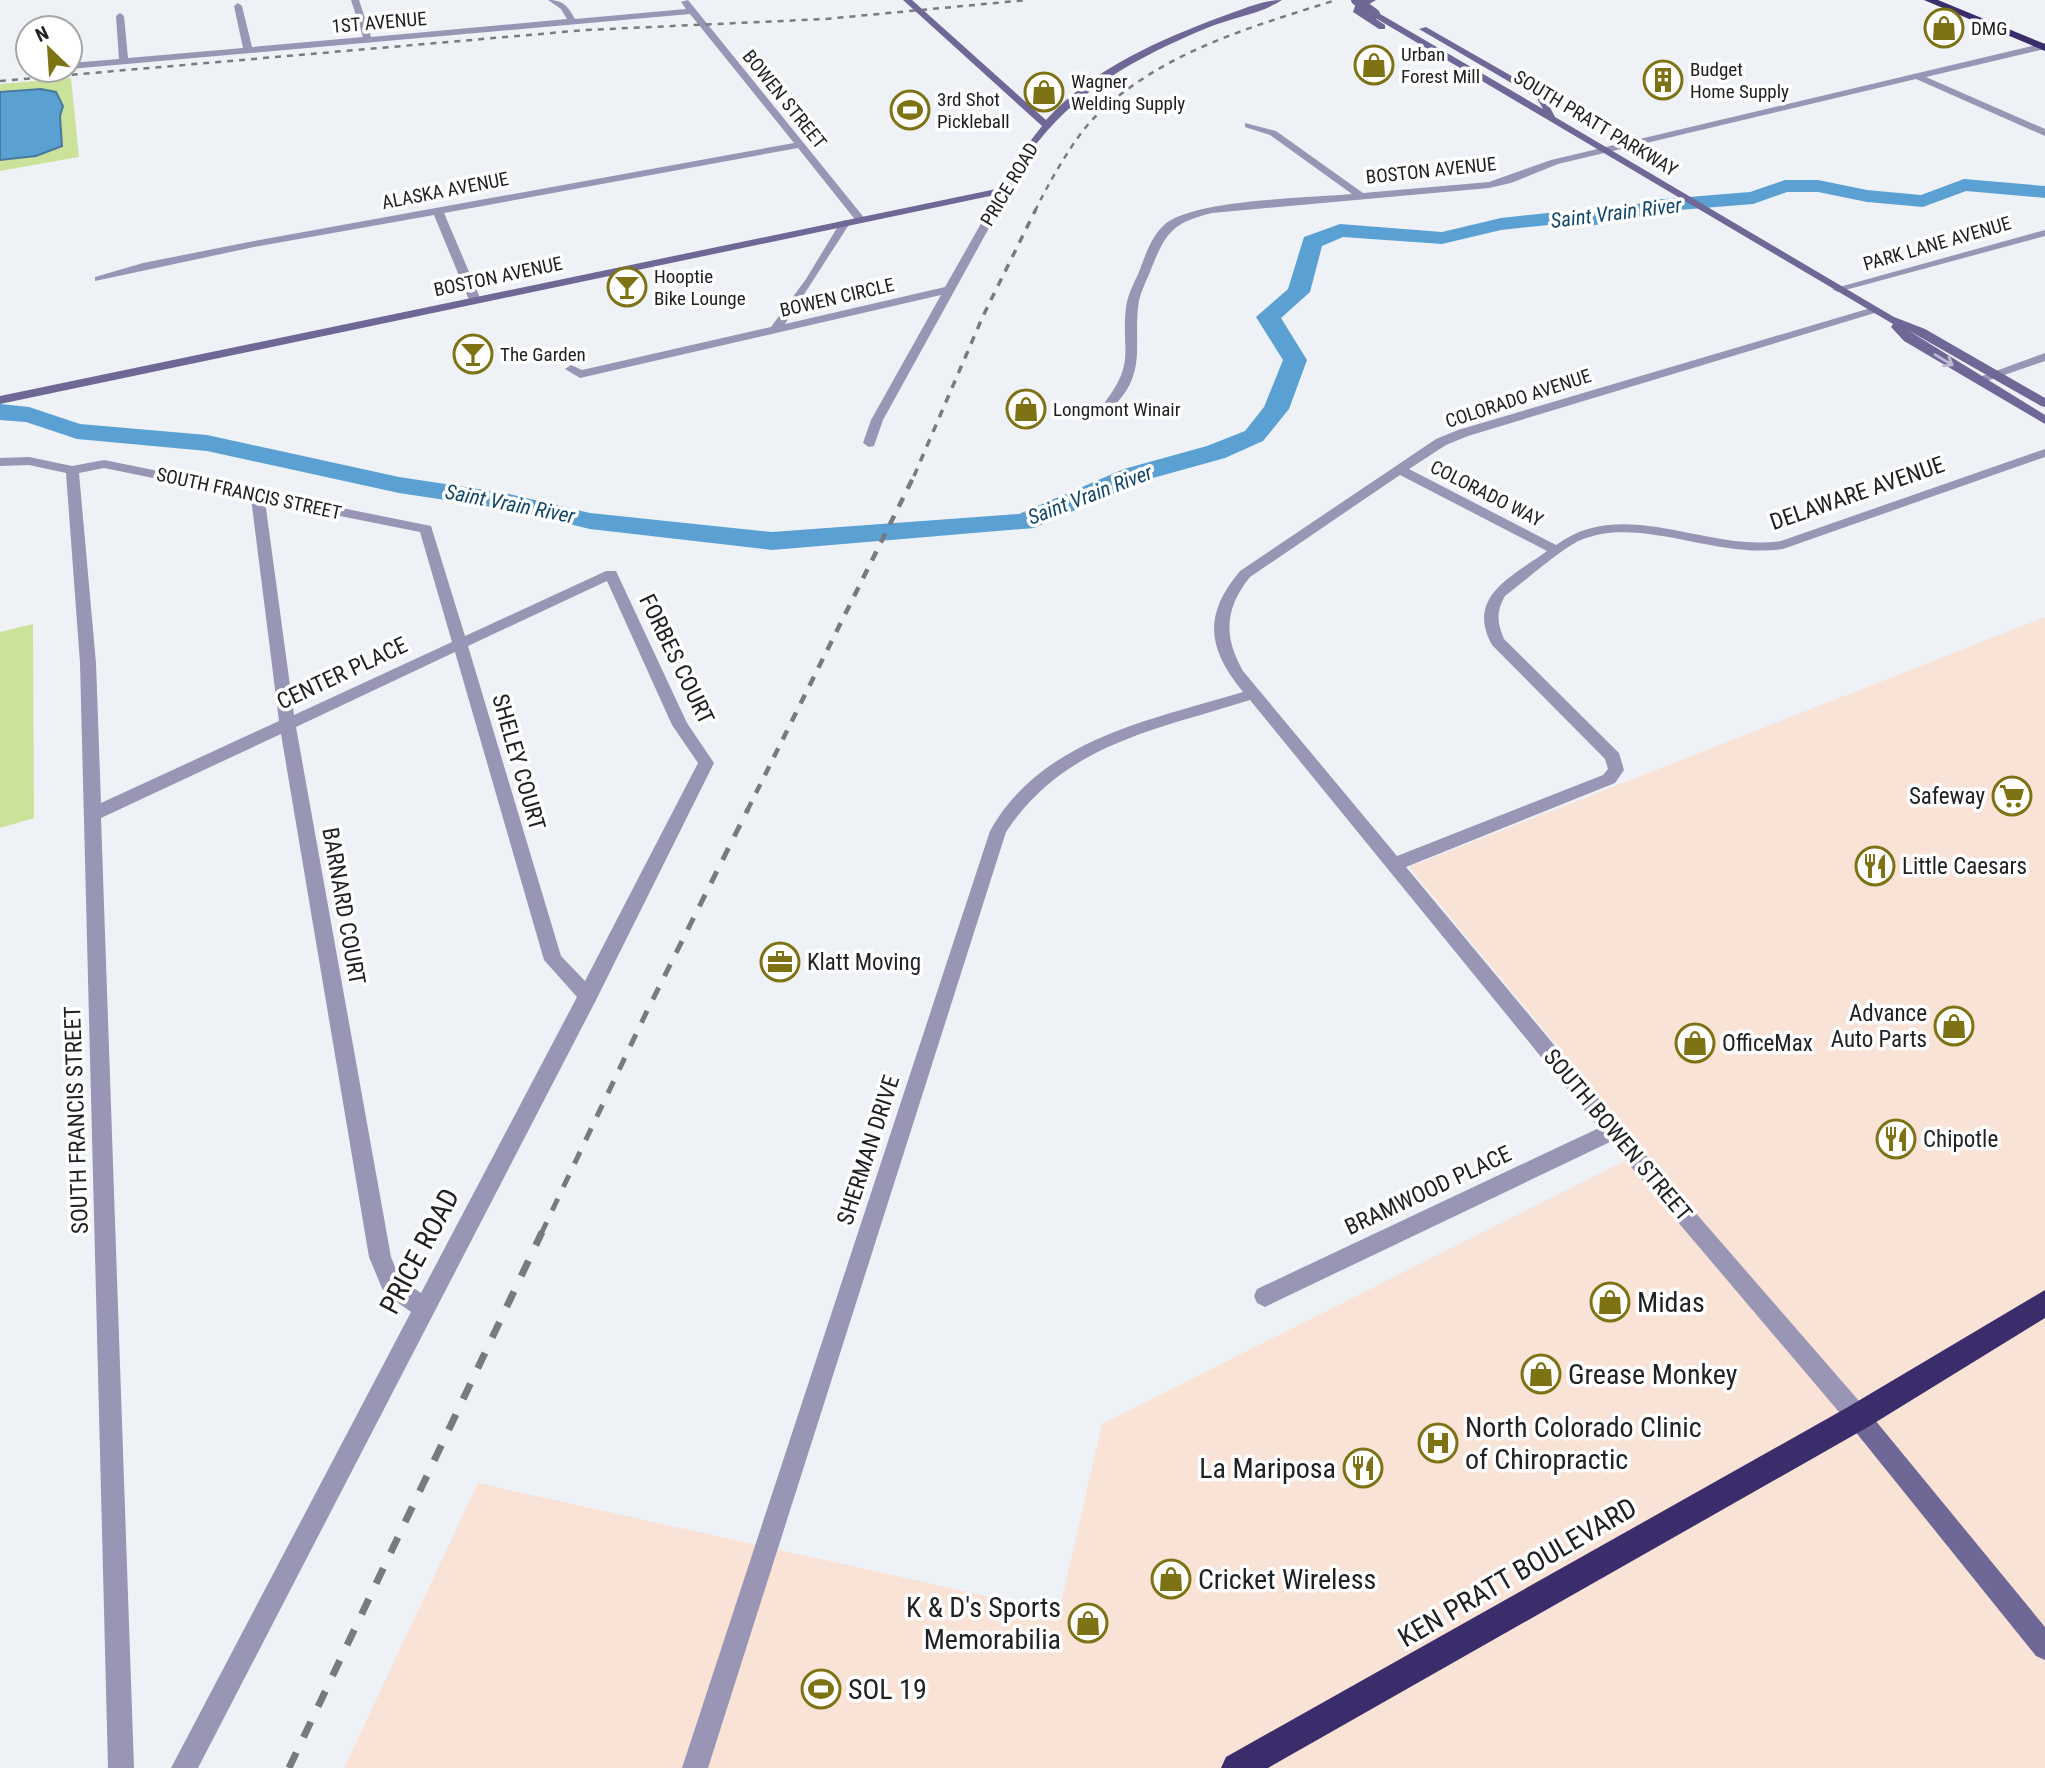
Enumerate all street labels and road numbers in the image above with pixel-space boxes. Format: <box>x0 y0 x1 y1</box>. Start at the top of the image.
street label: 1ST AVENUE <box>331 7 427 38</box>
street label: BOWEN STREET <box>738 45 832 154</box>
street label: SOUTH PRATT PARKWAY <box>1510 65 1682 181</box>
street label: PRICE ROAD <box>976 138 1043 230</box>
street label: BOSTON AVENUE <box>1365 152 1497 189</box>
street label: ALASKA AVENUE <box>380 167 511 214</box>
street label: PARK LANE AVENUE <box>1860 211 2014 276</box>
street label: BOSTON AVENUE <box>432 252 565 301</box>
street label: BOWEN CIRCLE <box>778 273 897 322</box>
street label: COLORADO AVENUE <box>1442 364 1594 433</box>
street label: DELAWARE AVENUE <box>1766 451 1948 536</box>
street label: COLORADO WAY <box>1426 455 1547 532</box>
street label: SOUTH FRANCIS STREET <box>154 463 344 524</box>
street label: FORBES COURT <box>633 590 720 729</box>
street label: CENTER PLACE <box>273 631 412 715</box>
street label: SHELEY COURT <box>486 691 551 833</box>
street label: BARNARD COURT <box>316 825 371 987</box>
street label: SOUTH FRANCIS STREET <box>59 1005 94 1234</box>
street label: SOUTH BOWEN STREET <box>1538 1044 1697 1227</box>
street label: SHERMAN DRIVE <box>832 1072 905 1228</box>
street label: BRAMWOOD PLACE <box>1341 1140 1516 1241</box>
street label: PRICE ROAD <box>373 1183 466 1320</box>
street label: KEN PRATT BOULEVARD <box>1392 1491 1642 1654</box>

